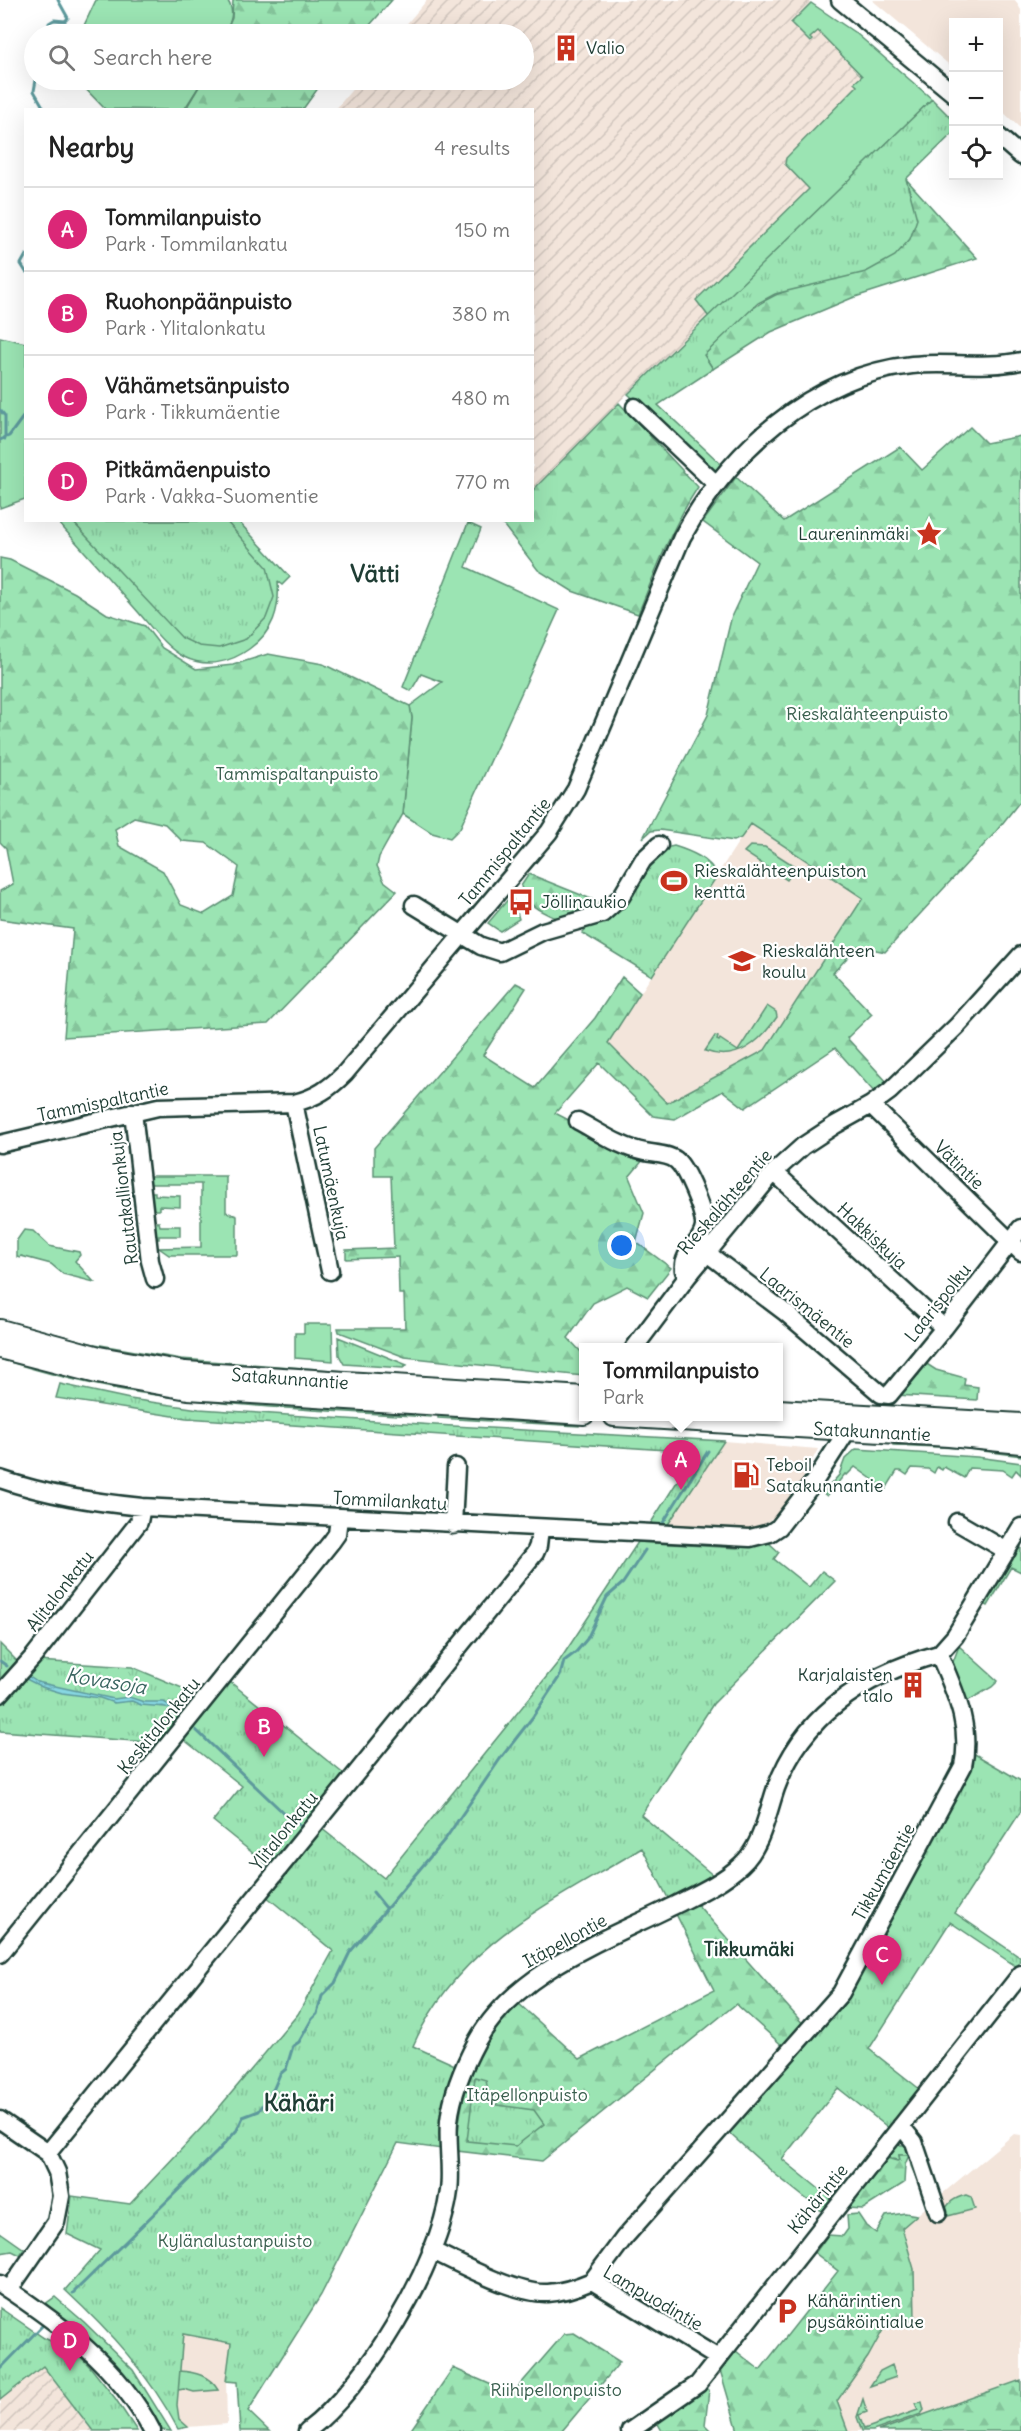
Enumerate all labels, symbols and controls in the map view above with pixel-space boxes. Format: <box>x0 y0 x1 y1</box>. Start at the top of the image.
map controls <box>949 18 1003 180</box>
button: + <box>949 18 1003 72</box>
search box <box>24 24 534 90</box>
building icon: Valio <box>551 33 581 63</box>
place label: Valio <box>586 36 625 59</box>
icon: search <box>45 41 78 74</box>
text: Search here <box>93 43 212 71</box>
button: − <box>949 72 1003 126</box>
button: locate <box>949 126 1003 180</box>
text: Nearby <box>48 131 134 164</box>
text: 4 results <box>434 135 510 160</box>
text: Tommilanpuisto <box>105 203 261 231</box>
text: A <box>61 217 74 242</box>
text: 150 m <box>455 217 510 242</box>
text: Park · Tommilankatu <box>105 231 288 256</box>
text: Ruohonpäänpuisto <box>105 287 292 315</box>
text: B <box>61 301 74 326</box>
text: 380 m <box>452 301 510 326</box>
text: Park · Ylitalonkatu <box>105 315 266 340</box>
text: Vähämetsänpuisto <box>105 371 290 399</box>
text: C <box>61 385 74 410</box>
text: 480 m <box>451 385 510 410</box>
text: Park · Tikkumäentie <box>105 399 280 424</box>
text: Pitkämäenpuisto <box>105 455 271 483</box>
text: D <box>60 469 75 494</box>
text: 770 m <box>455 469 510 494</box>
text: Park · Vakka-Suomentie <box>105 483 318 508</box>
place icon: Laureninmäki <box>914 519 944 549</box>
place label: Laureninmäki <box>798 522 909 545</box>
district label: Vätti <box>350 558 400 588</box>
park label: Rieskalähteenpuisto <box>786 702 948 725</box>
park label: Tammispaltanpuisto <box>216 762 378 785</box>
street label: Tammispaltantie <box>454 793 555 911</box>
place label: Rieskalähteenpuiston kenttä <box>694 859 867 903</box>
sports icon: Rieskalähteenpuiston kenttä <box>659 866 689 896</box>
bus stop icon: Jöllinaukio <box>506 887 536 917</box>
place label: Jöllinaukio <box>541 890 627 913</box>
place label: Rieskalähteen koulu <box>762 939 875 983</box>
school or university icon: Rieskalähteen koulu <box>727 946 757 976</box>
street label: Tammispaltantie <box>35 1076 170 1127</box>
street label: Latumäenkuja <box>308 1123 355 1242</box>
street label: Rautakallionkuja <box>104 1130 143 1266</box>
street label: Vätintie <box>929 1135 989 1194</box>
street label: Rieskalähteentie <box>672 1144 777 1259</box>
street label: Hakkiskuja <box>832 1197 912 1274</box>
your location <box>607 1231 636 1260</box>
street label: Laarispolku <box>900 1259 976 1347</box>
street label: Laarismäentie <box>755 1262 859 1353</box>
popup <box>579 1343 783 1421</box>
text: Tommilanpuisto <box>603 1356 759 1384</box>
street label: Satakunnantie <box>231 1363 349 1394</box>
text: Park <box>603 1384 644 1409</box>
street label: Satakunnantie <box>813 1417 931 1446</box>
pin: A <box>662 1440 700 1490</box>
place label: Teboil Satakunnantie <box>766 1453 884 1497</box>
fuel station icon: Teboil Satakunnantie <box>731 1460 761 1490</box>
street label: Tommilankatu <box>332 1486 448 1515</box>
street label: Alitalonkatu <box>21 1546 98 1636</box>
water label: Kovasoja <box>64 1662 149 1699</box>
place label: Karjalaisten talo <box>798 1663 893 1707</box>
building icon: Karjalaisten talo <box>898 1670 928 1700</box>
street label: Keskitalonkatu <box>112 1672 205 1779</box>
pin: B <box>244 1708 284 1757</box>
street label: Ylitalonkatu <box>245 1787 322 1875</box>
street label: Tikkumäentie <box>847 1819 920 1925</box>
street label: Itäpellontie <box>519 1908 611 1973</box>
district label: Tikkumäki <box>704 1936 794 1961</box>
pin: C <box>862 1936 902 1985</box>
park label: Itäpellonpuisto <box>466 2083 588 2106</box>
district label: Kähäri <box>263 2087 335 2117</box>
street label: Kähärintie <box>782 2159 853 2238</box>
park label: Kylänalustanpuisto <box>158 2229 312 2252</box>
street label: Lampuodintie <box>599 2260 707 2335</box>
place label: Kähärintien pysäköintialue <box>807 2289 924 2333</box>
parking icon: Kähärintien pysäköintialue <box>772 2296 802 2326</box>
pin: D <box>50 2322 90 2371</box>
park label: Riihipellonpuisto <box>490 2378 622 2401</box>

